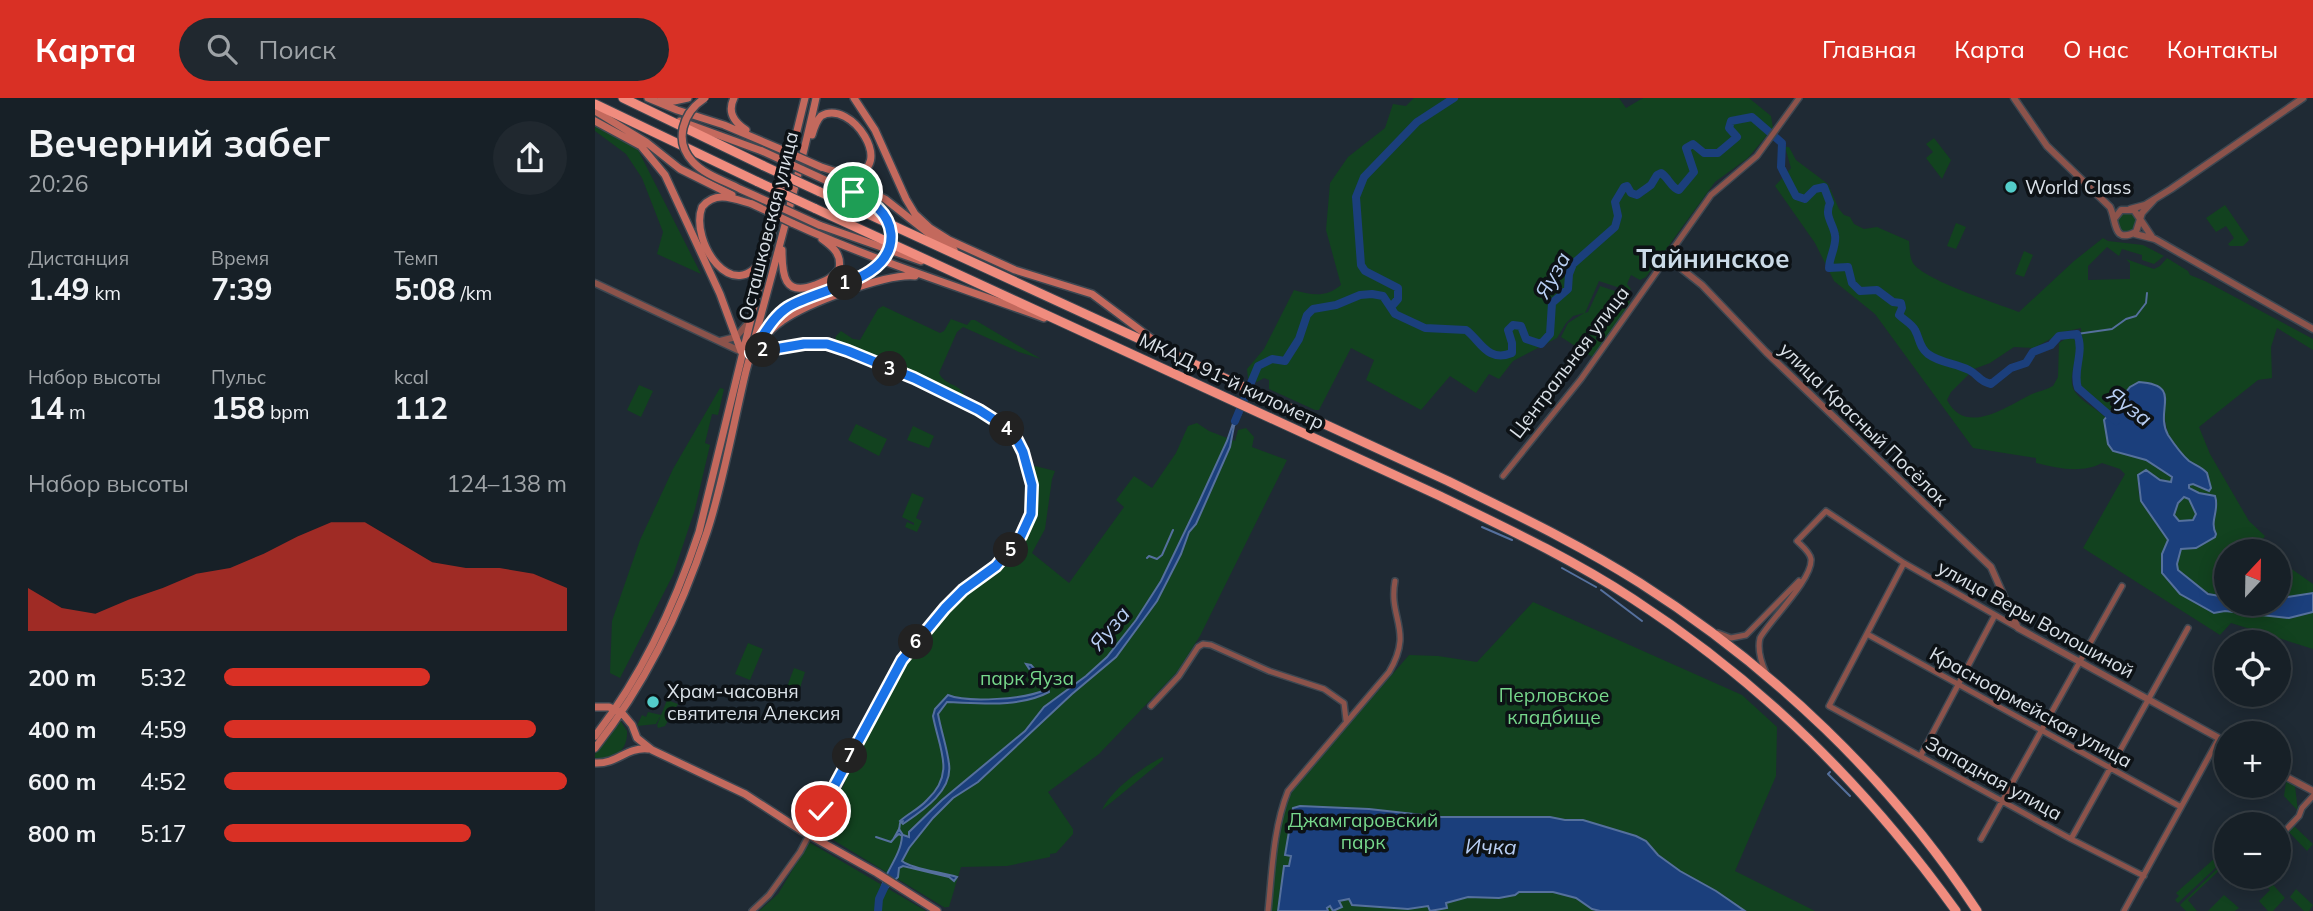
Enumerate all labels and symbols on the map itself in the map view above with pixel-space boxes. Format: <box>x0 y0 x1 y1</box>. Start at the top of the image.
street label: Осташковская улица <box>733 129 803 323</box>
pin <box>823 162 883 222</box>
place label: World Class <box>2025 175 2131 199</box>
marker: World Class <box>2003 179 2019 195</box>
district label: Тайнинское <box>1636 242 1790 275</box>
water label: Яуза <box>1528 247 1575 304</box>
pin: 1 <box>827 266 863 300</box>
street label: Центральная улица <box>1504 281 1634 443</box>
street label: МКАД, 91-й километр <box>1136 328 1328 434</box>
pin: 2 <box>745 332 781 368</box>
street label: улица Красный Посёлок <box>1775 337 1954 511</box>
pin: 3 <box>873 352 907 386</box>
water label: Яуза <box>2102 380 2158 431</box>
pin: 4 <box>989 412 1025 446</box>
pin: 5 <box>993 532 1029 568</box>
north arrow <box>2214 539 2291 616</box>
street label: улица Веры Волошиной <box>1934 555 2138 683</box>
water label: Яуза <box>1083 601 1135 656</box>
pin: 6 <box>899 624 933 660</box>
street label: Красноармейская улица <box>1926 641 2136 773</box>
park label: парк Яуза <box>980 666 1074 690</box>
place label: Храм-часовня святителя Алексия <box>667 679 840 725</box>
park label: Перловское кладбище <box>1499 683 1609 729</box>
marker: Храм-часовня святителя Алексия <box>645 694 661 710</box>
street label: Западная улица <box>1922 731 2066 825</box>
pin: 7 <box>833 738 867 774</box>
pin <box>791 781 851 841</box>
park label: Джамгаровский парк <box>1288 808 1438 854</box>
water label: Ичка <box>1465 833 1517 859</box>

